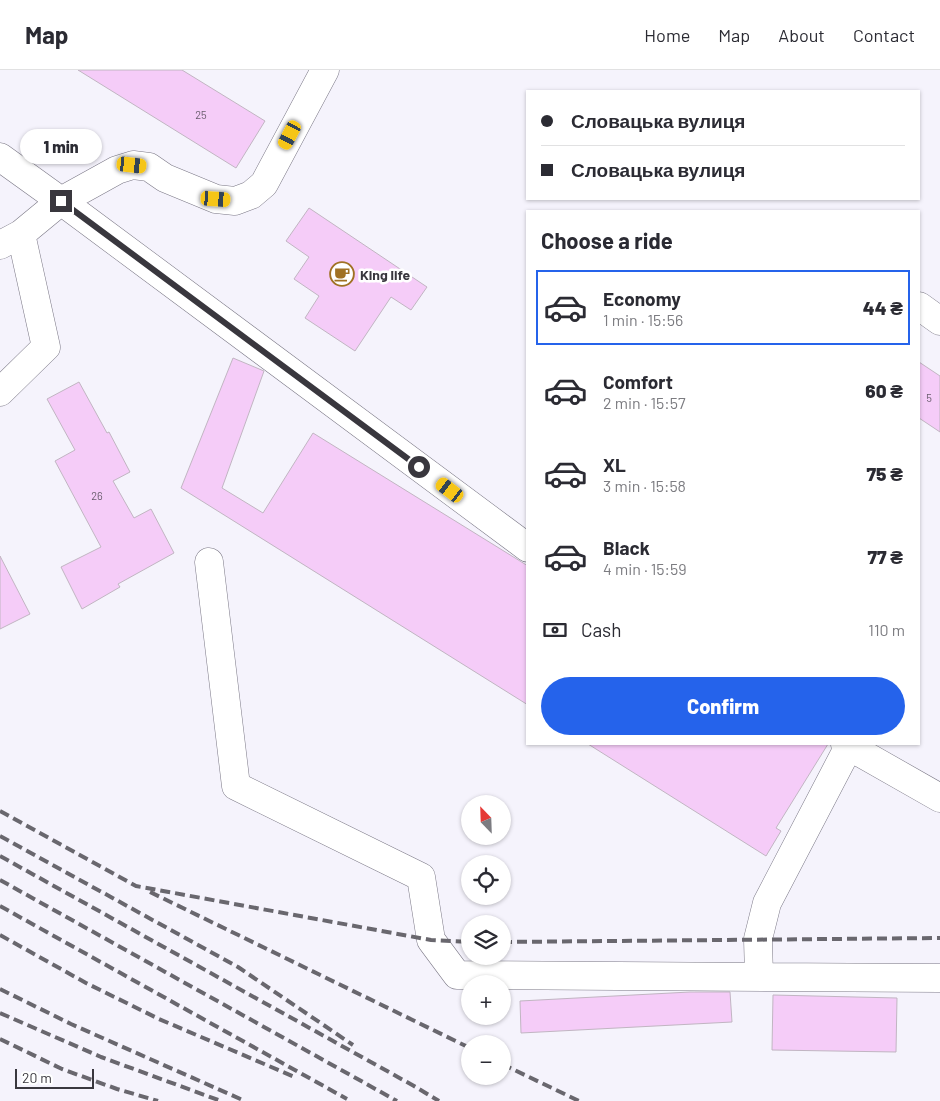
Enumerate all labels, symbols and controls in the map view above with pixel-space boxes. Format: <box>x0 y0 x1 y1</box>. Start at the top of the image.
text: Map <box>25 20 68 49</box>
text: Home <box>644 24 690 46</box>
text: Map <box>718 24 750 46</box>
text: About <box>778 24 825 46</box>
text: Contact <box>853 24 915 46</box>
house number: 25 <box>195 108 207 121</box>
text: Словацька вулиця <box>571 109 745 132</box>
car <box>276 118 303 152</box>
callout: 1 min <box>20 128 102 164</box>
text: 1 min <box>43 137 79 156</box>
car <box>116 156 147 174</box>
text: Словацька вулиця <box>571 158 745 181</box>
route end <box>50 190 72 212</box>
car <box>200 190 231 208</box>
text: Choose a ride <box>541 227 673 253</box>
cafe icon: King life <box>329 261 355 287</box>
place label: King life <box>360 266 411 283</box>
icon: car <box>543 285 588 330</box>
text: Economy <box>603 287 681 310</box>
text: 44 ₴ <box>863 296 903 319</box>
text: 1 min · 15:56 <box>603 310 683 329</box>
icon: car <box>543 368 588 413</box>
text: Comfort <box>603 370 673 393</box>
text: 60 ₴ <box>865 379 903 402</box>
house number: 5 <box>926 391 932 404</box>
text: 2 min · 15:57 <box>603 393 686 412</box>
icon: car <box>543 451 588 496</box>
text: XL <box>603 453 626 476</box>
route start <box>408 456 430 478</box>
text: 75 ₴ <box>867 462 903 485</box>
car <box>433 475 466 505</box>
text: 3 min · 15:58 <box>603 476 686 495</box>
house number: 26 <box>91 489 103 502</box>
icon: car <box>543 534 588 579</box>
text: Black <box>603 536 650 559</box>
text: 77 ₴ <box>867 545 903 568</box>
text: 4 min · 15:59 <box>603 559 687 578</box>
icon: cash <box>541 616 569 644</box>
text: Cash <box>581 618 622 641</box>
text: 110 m <box>868 620 905 639</box>
button: Confirm <box>541 677 905 735</box>
north arrow <box>461 795 511 845</box>
map controls <box>461 795 511 1085</box>
button: locate <box>461 855 511 905</box>
button: layers <box>461 915 511 965</box>
button: + <box>461 975 511 1025</box>
button: − <box>461 1035 511 1085</box>
scale bar <box>15 1066 94 1089</box>
text: 20 m <box>22 1069 52 1086</box>

